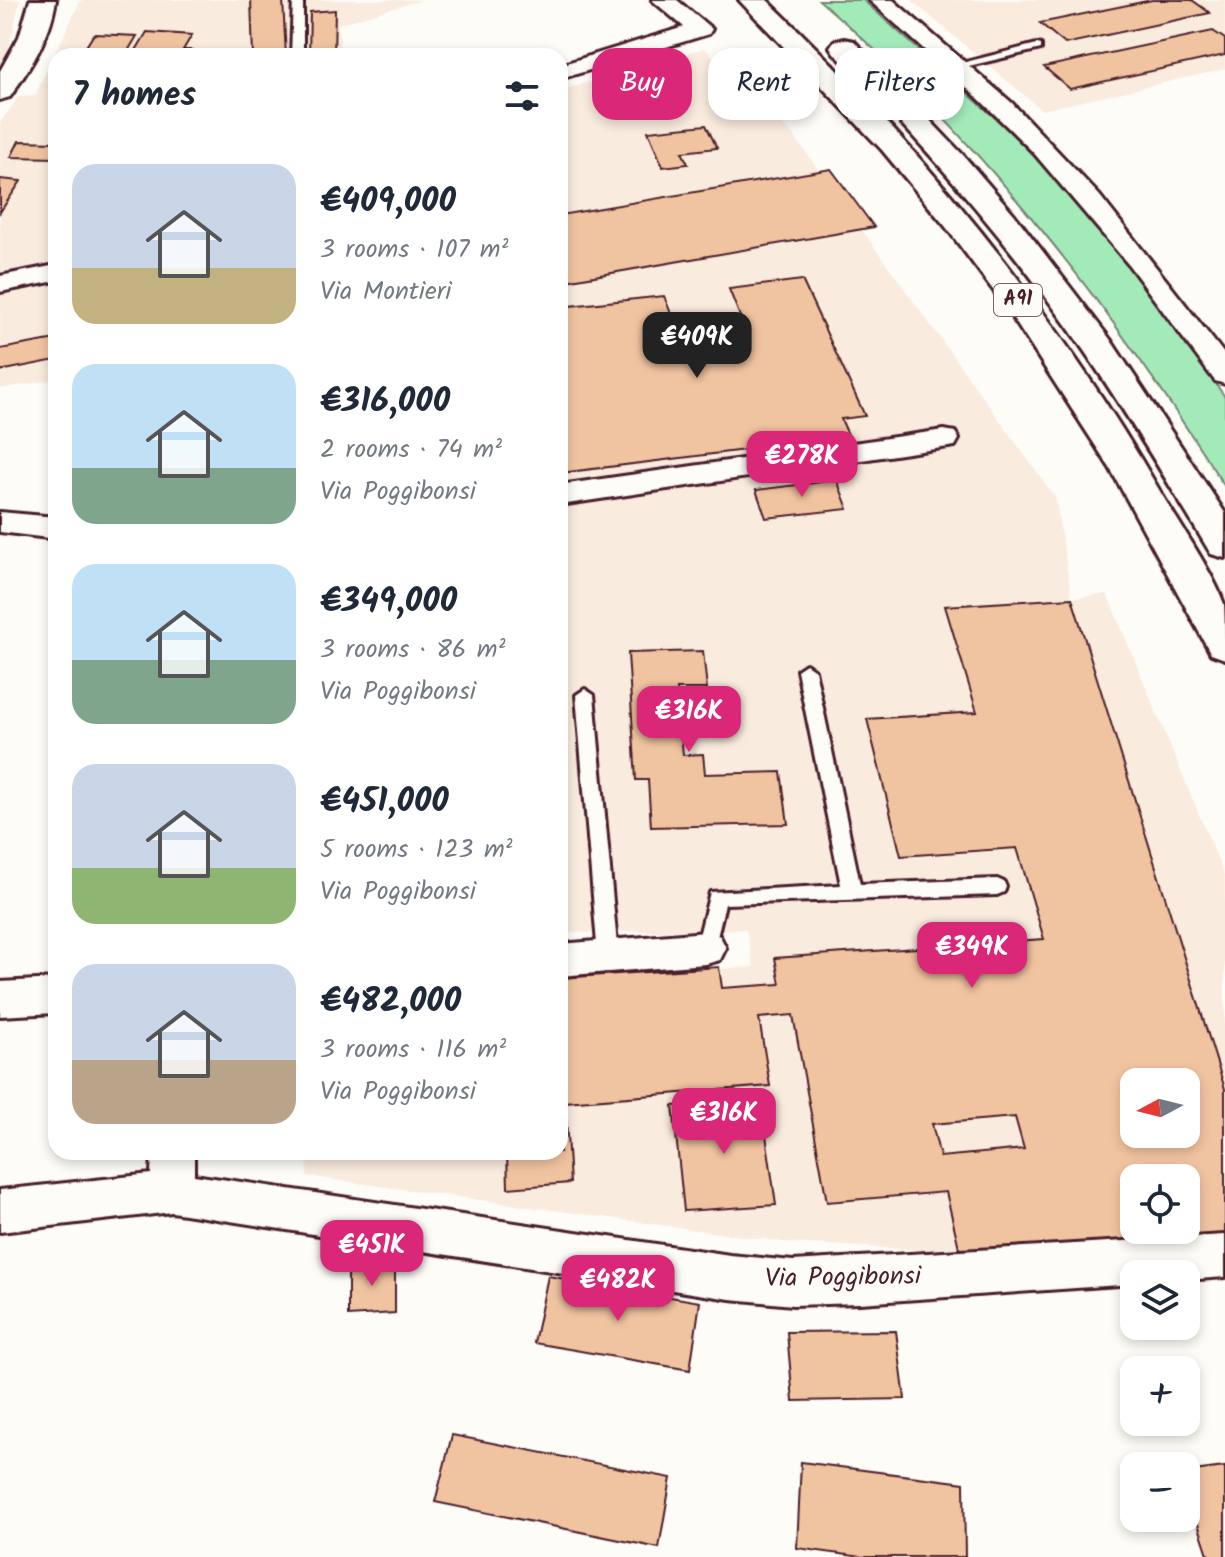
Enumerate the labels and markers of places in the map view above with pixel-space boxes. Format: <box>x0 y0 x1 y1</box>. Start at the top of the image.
pin: €409K <box>641 312 753 380</box>
pin: €278K <box>746 431 858 499</box>
pin: €316K <box>633 686 745 754</box>
pin: €349K <box>916 922 1028 990</box>
pin: €316K <box>668 1088 780 1156</box>
pin: €451K <box>316 1220 428 1288</box>
pin: €482K <box>562 1255 674 1323</box>

